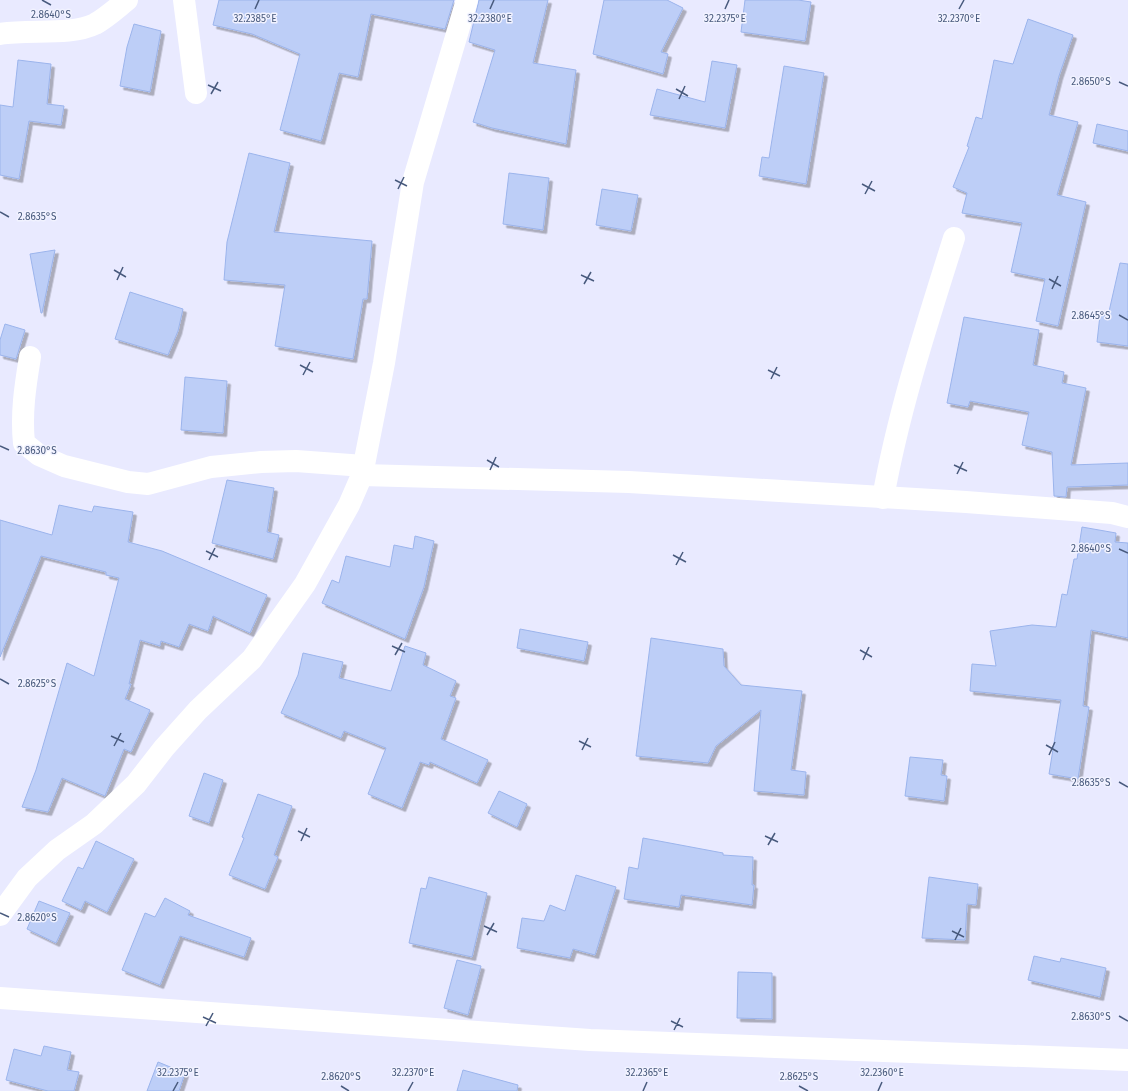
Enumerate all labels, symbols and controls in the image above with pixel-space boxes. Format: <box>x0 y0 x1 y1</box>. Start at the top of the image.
text: 2.8640°S <box>31 9 71 21</box>
text: 32.2385°E <box>233 13 277 25</box>
text: 32.2380°E <box>468 13 512 25</box>
text: 32.2375°E <box>704 13 746 25</box>
text: 32.2370°E <box>938 13 980 25</box>
text: 2.8650°S <box>1071 76 1111 88</box>
text: 2.8635°S <box>18 211 57 223</box>
text: 2.8645°S <box>1072 310 1111 322</box>
text: 2.8630°S <box>17 445 57 457</box>
text: 2.8640°S <box>1071 543 1111 555</box>
text: 2.8625°S <box>18 678 57 690</box>
text: 2.8635°S <box>1072 777 1111 789</box>
text: 2.8620°S <box>17 912 57 924</box>
text: 2.8630°S <box>1071 1011 1111 1023</box>
text: 32.2375°E <box>157 1067 199 1079</box>
text: 32.2370°E <box>392 1067 434 1079</box>
text: 32.2365°E <box>626 1067 668 1079</box>
text: 32.2360°E <box>860 1067 904 1079</box>
text: 2.8620°S <box>321 1071 361 1083</box>
text: 2.8625°S <box>780 1071 819 1083</box>

